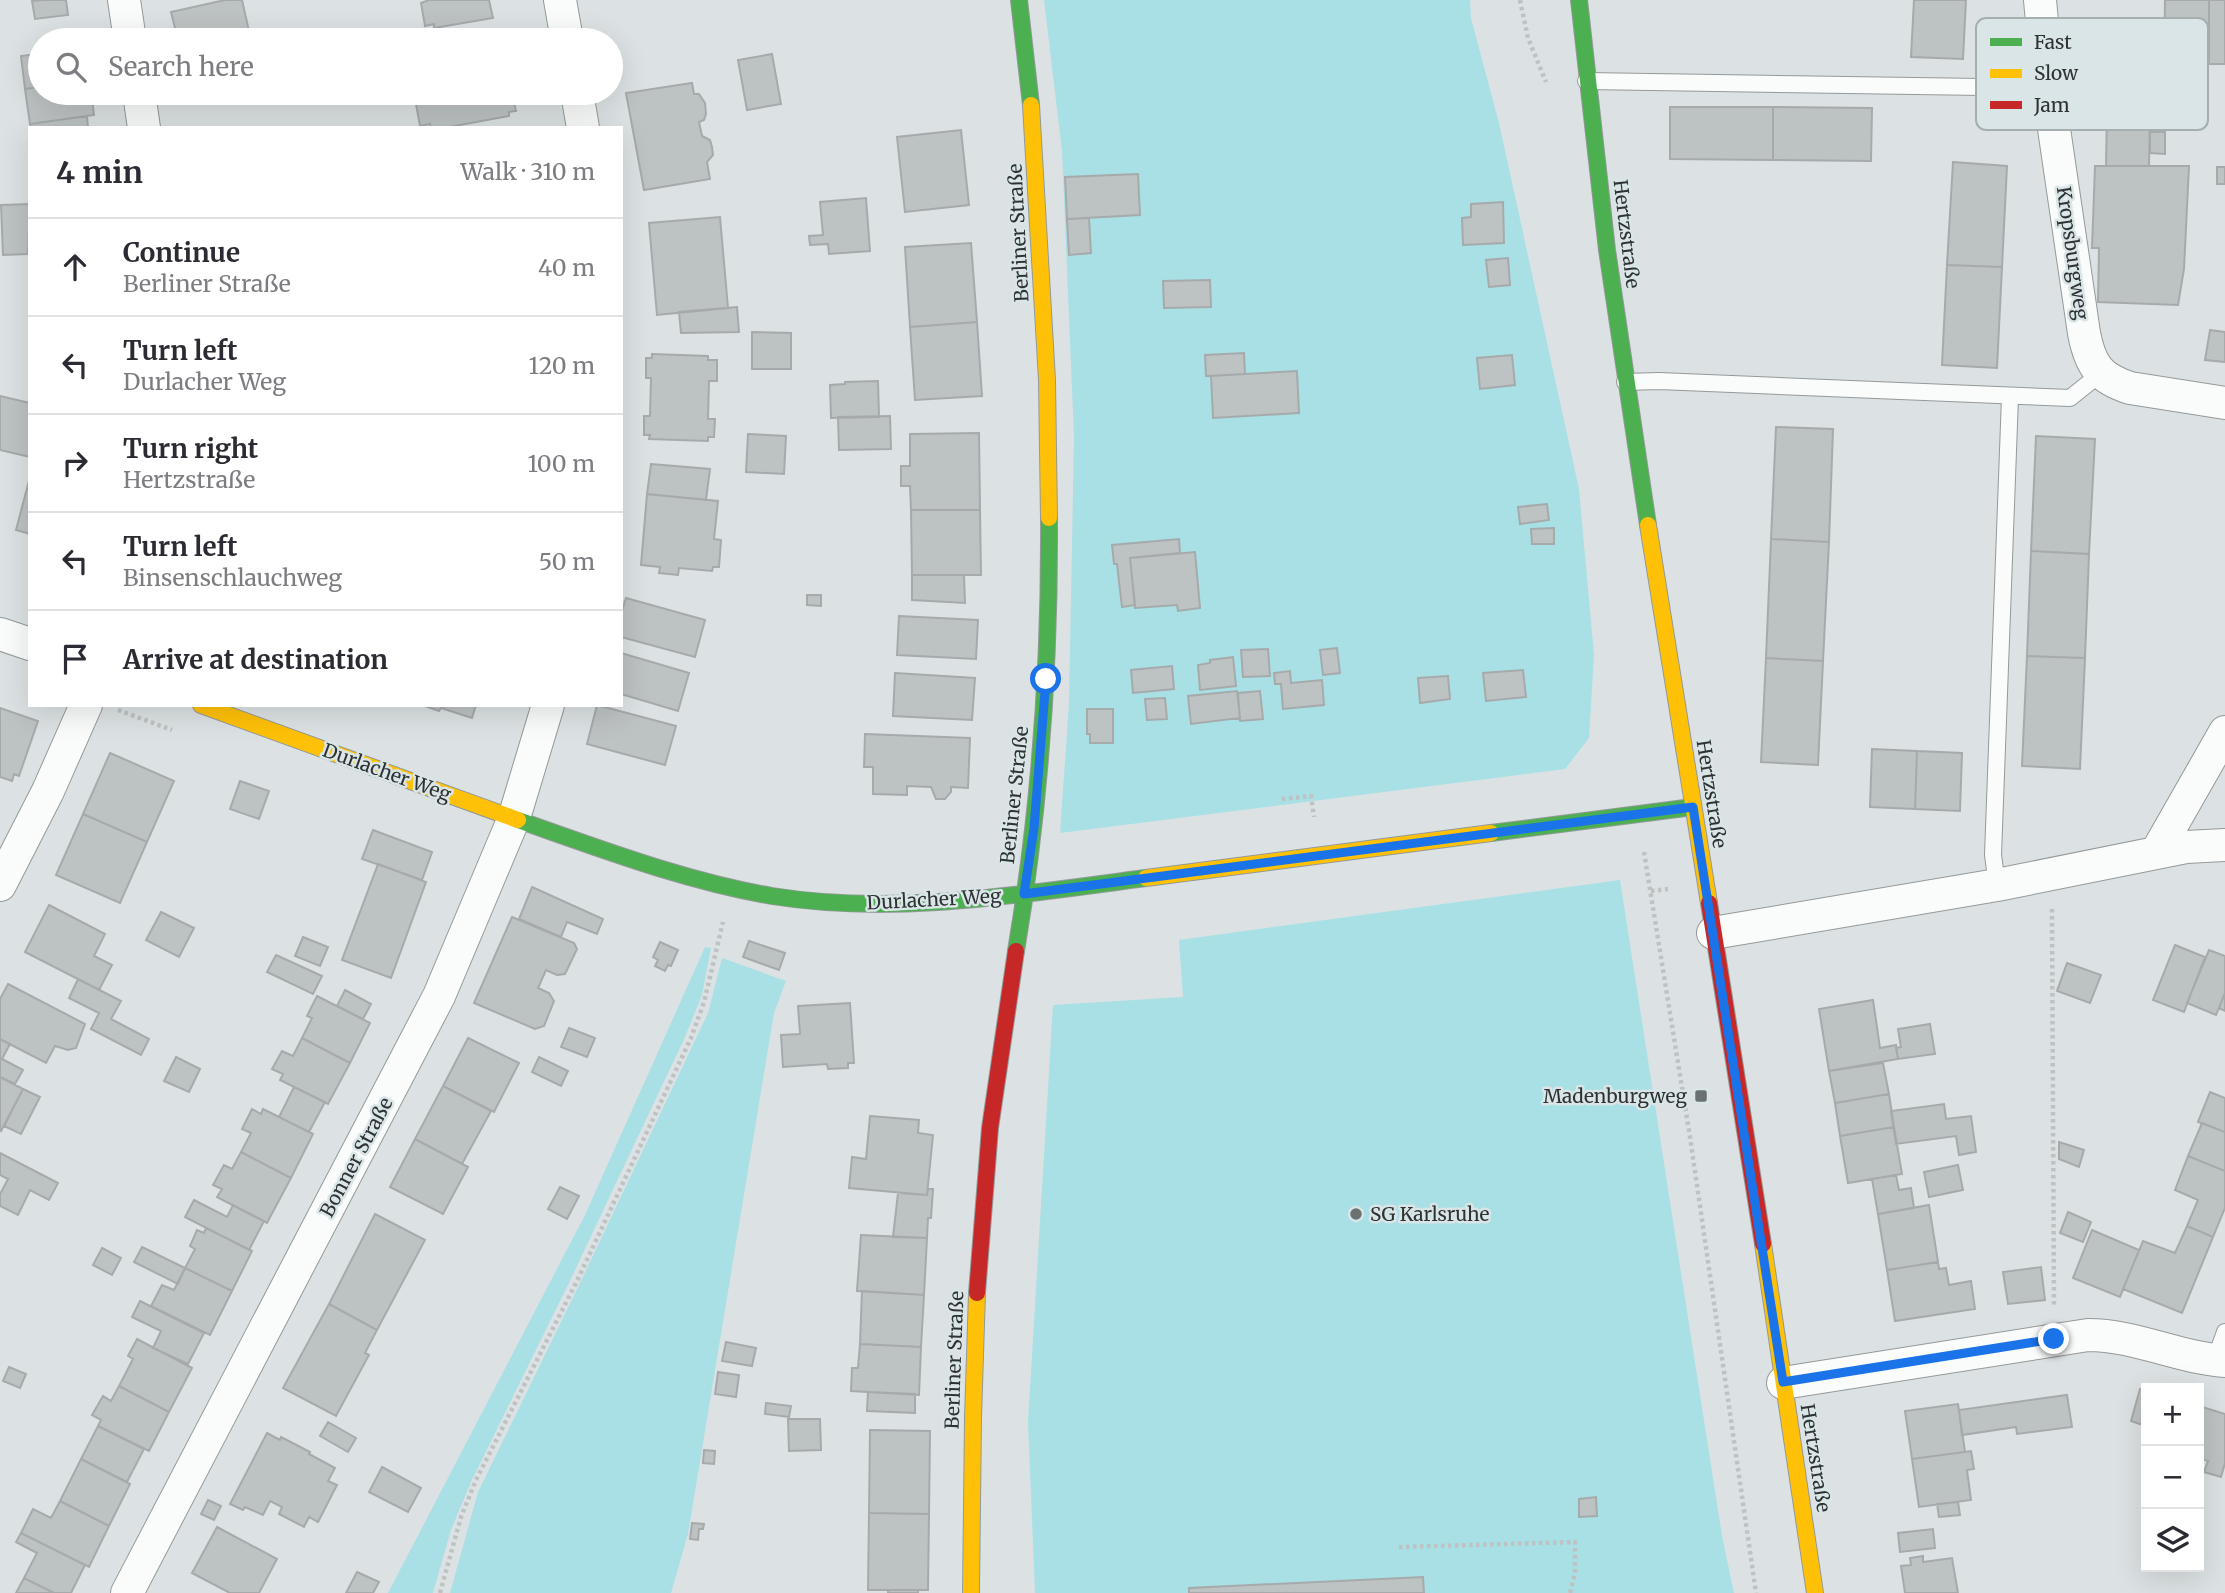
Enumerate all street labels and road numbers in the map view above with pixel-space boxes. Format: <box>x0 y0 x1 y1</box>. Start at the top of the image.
street label: Berliner Straße <box>1002 163 1034 303</box>
street label: Hertzstraße <box>1608 178 1646 290</box>
street label: Kropsburgweg <box>2052 185 2094 322</box>
street label: Berliner Straße <box>995 725 1033 865</box>
street label: Durlacher Weg <box>320 738 455 807</box>
street label: Hertzstraße <box>1692 738 1732 850</box>
street label: Durlacher Weg <box>866 883 1002 915</box>
street label: Bonner Straße <box>314 1093 398 1221</box>
street label: Berliner Straße <box>940 1290 968 1430</box>
street label: Hertzstraße <box>1796 1402 1836 1514</box>

